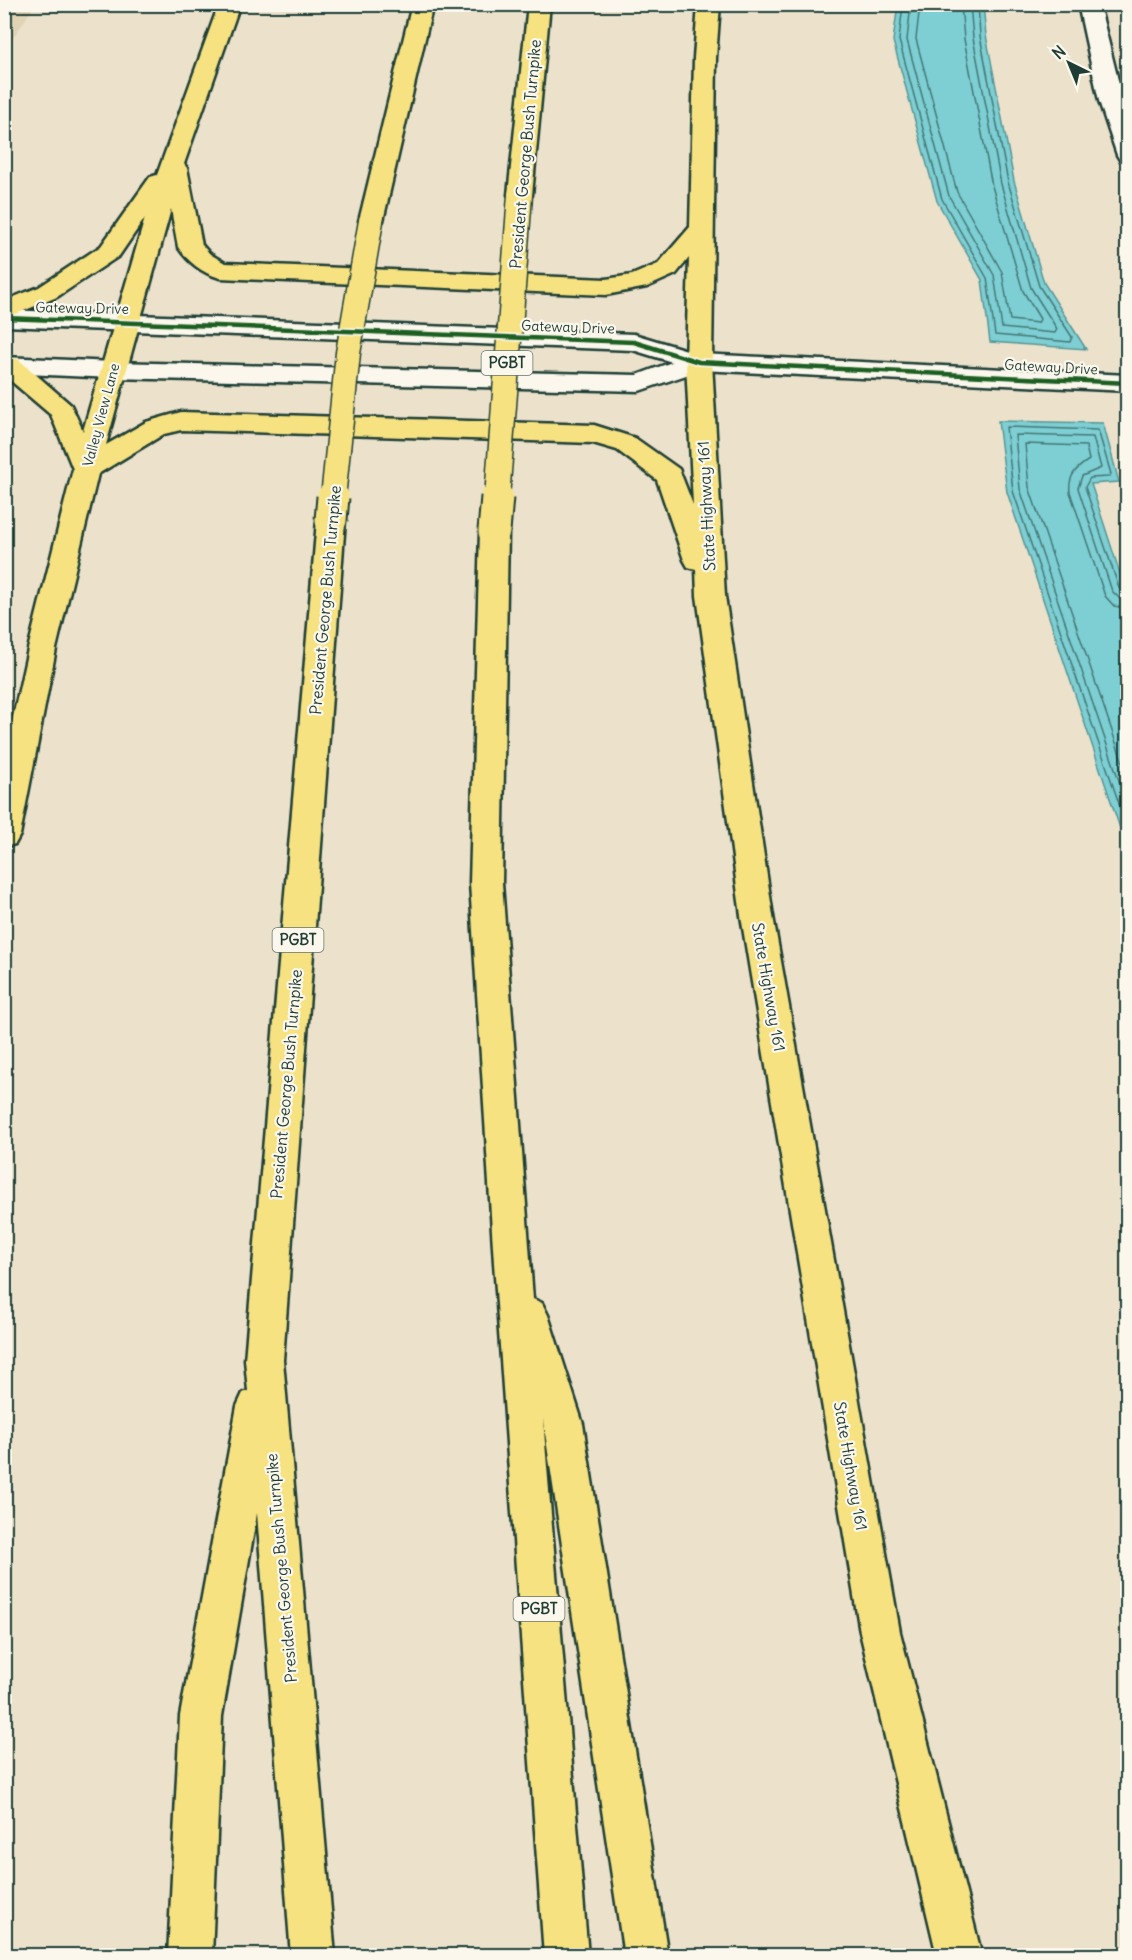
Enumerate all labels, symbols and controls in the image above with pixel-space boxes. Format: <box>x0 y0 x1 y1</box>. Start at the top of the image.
north arrow <box>1039 33 1099 93</box>
street label: President George Bush Turnpike <box>505 38 545 270</box>
text: N <box>1048 41 1070 63</box>
street label: Gateway Drive <box>35 298 129 318</box>
street label: Gateway Drive <box>521 316 615 338</box>
road number: PGBT <box>482 351 532 375</box>
street label: Gateway Drive <box>1004 356 1098 378</box>
street label: Valley View Lane <box>79 361 123 469</box>
street label: State Highway 161 <box>693 440 719 572</box>
street label: President George Bush Turnpike <box>305 484 345 716</box>
street label: State Highway 161 <box>748 921 790 1053</box>
road number: PGBT <box>272 928 324 952</box>
street label: President George Bush Turnpike <box>266 968 306 1200</box>
street label: State Highway 161 <box>830 1400 872 1532</box>
street label: President George Bush Turnpike <box>261 1452 301 1684</box>
road number: PGBT <box>514 1597 564 1621</box>

